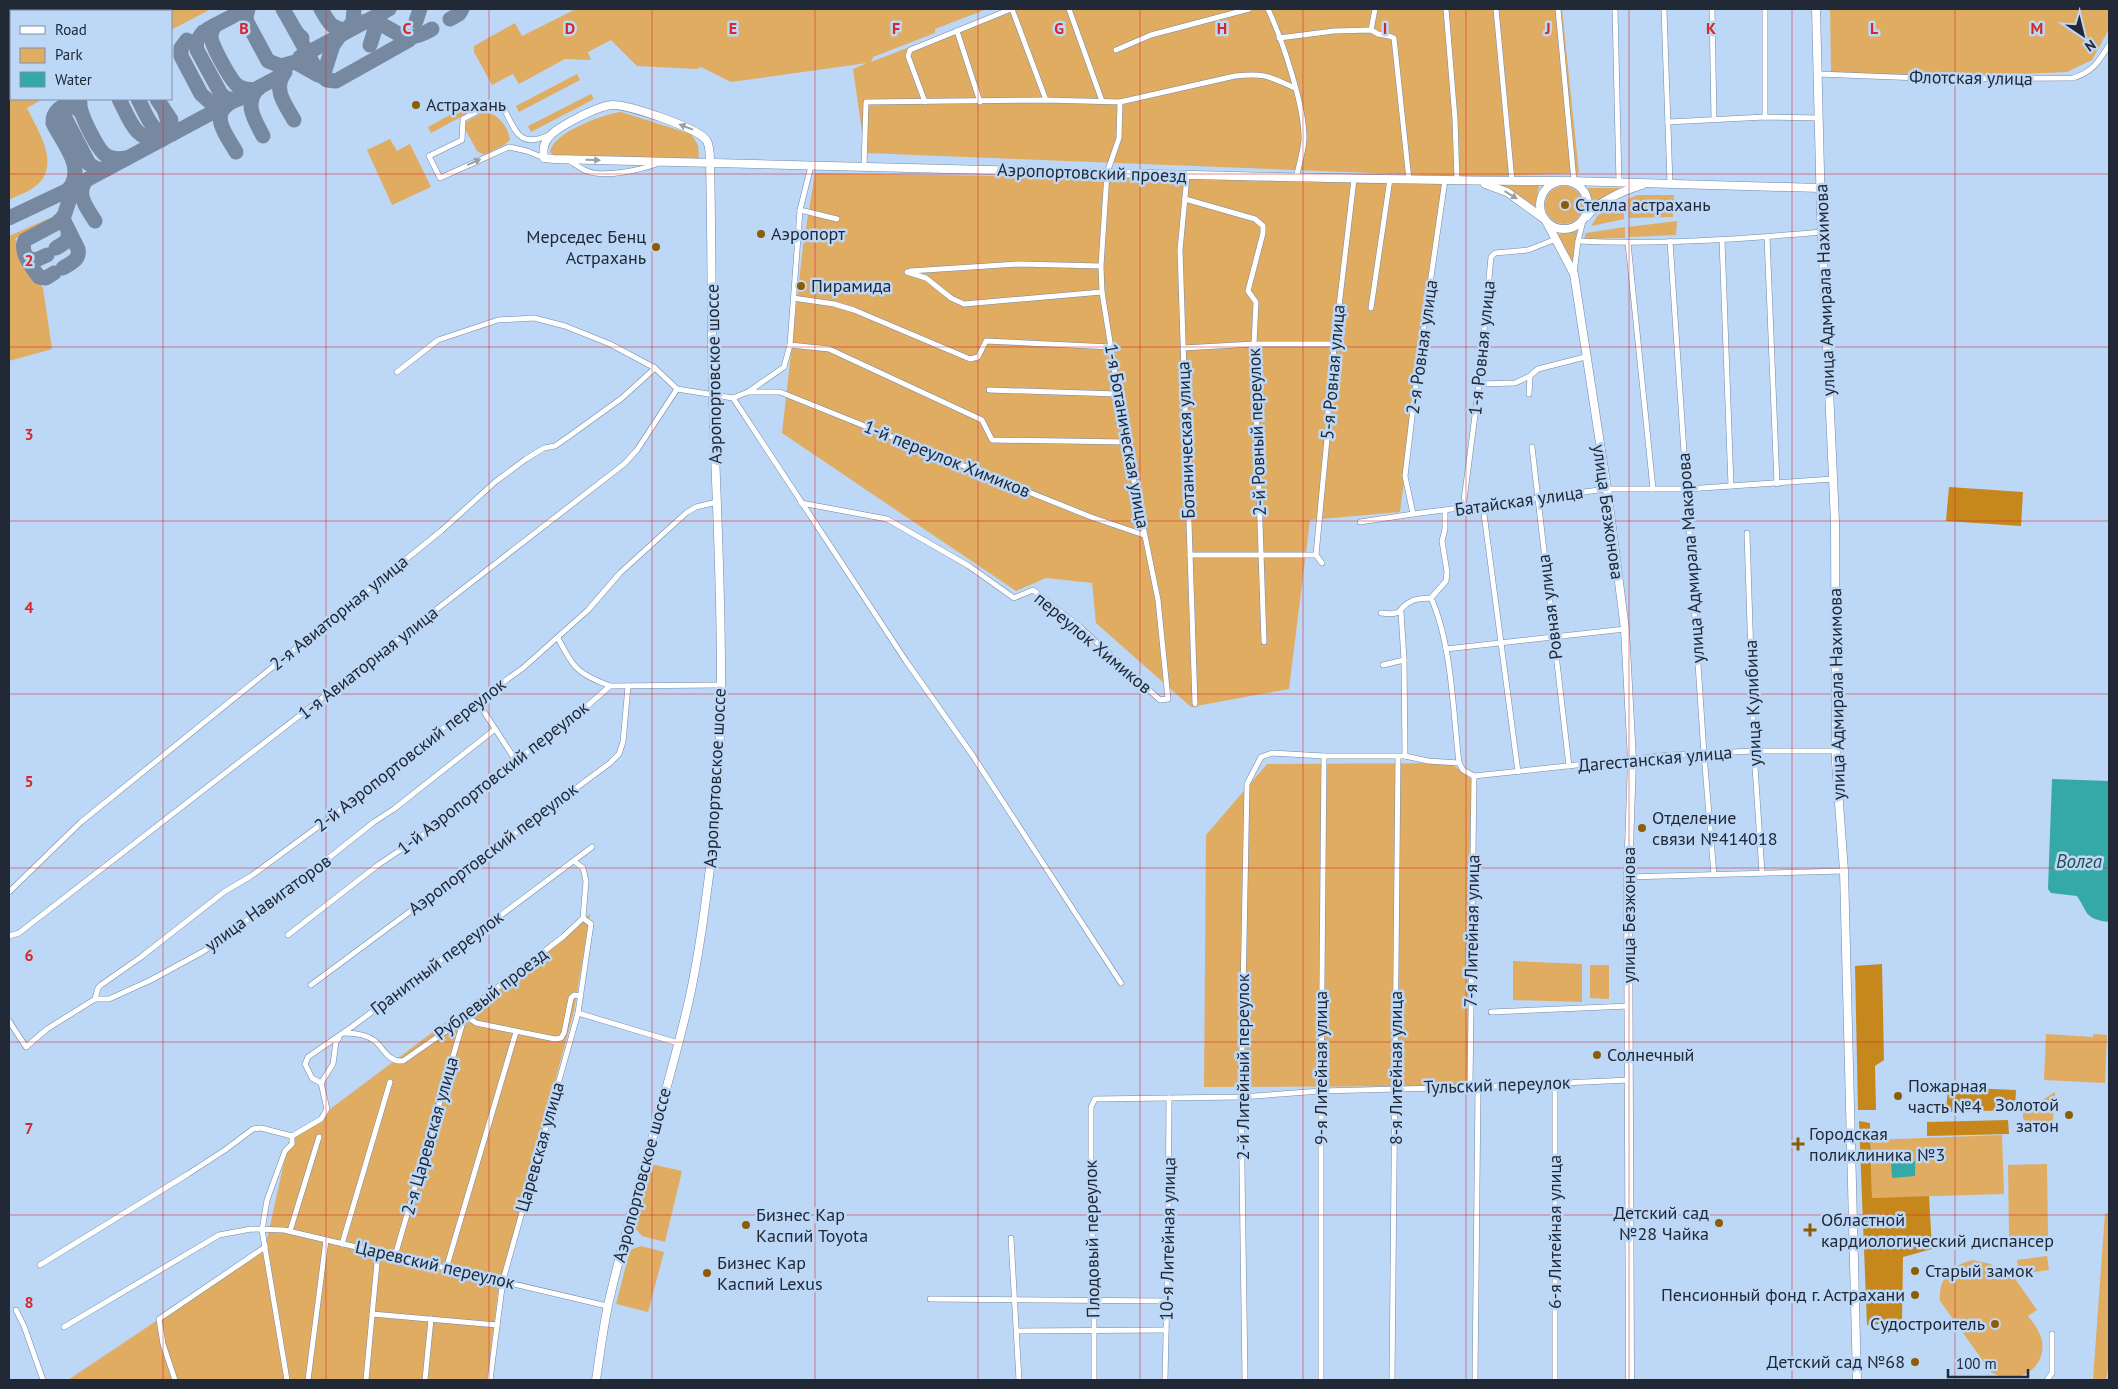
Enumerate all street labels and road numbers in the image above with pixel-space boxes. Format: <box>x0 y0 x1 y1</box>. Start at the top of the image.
street label: Флотская улица <box>1909 65 2033 90</box>
street label: Аэропортовский проезд <box>997 158 1187 187</box>
street label: улица Адмирала Нахимова <box>1809 183 1840 397</box>
street label: 2-я Ровная улица <box>1401 278 1442 416</box>
street label: 1-я Ровная улица <box>1463 279 1500 417</box>
street label: Аэропортовское шоссе <box>700 284 727 464</box>
street label: 5-я Ровная улица <box>1315 303 1350 440</box>
street label: 1-я Ботаническая улица <box>1100 342 1155 530</box>
street label: 2-й Ровный переулок <box>1242 347 1271 516</box>
street label: Ботаническая улица <box>1171 361 1200 519</box>
street label: 1-й переулок Химиков <box>861 415 1034 502</box>
street label: улица Безжонова <box>1588 443 1629 581</box>
street label: улица Адмирала Макарова <box>1672 452 1709 664</box>
street label: Батайская улица <box>1453 480 1585 521</box>
street label: 2-я Авиаторная улица <box>265 550 413 675</box>
street label: Ровная улица <box>1532 553 1567 661</box>
street label: переулок Химиков <box>1030 587 1157 699</box>
street label: улица Адмирала Нахимова <box>1823 588 1850 800</box>
street label: 1-я Авиаторная улица <box>293 601 442 724</box>
street label: улица Кулибина <box>1739 639 1766 767</box>
street label: 2-й Аэропортовский переулок <box>309 672 510 837</box>
street label: Аэропортовское шоссе <box>698 687 731 868</box>
street label: 1-й Аэропортовский переулок <box>393 696 593 860</box>
street label: Дагестанская улица <box>1577 740 1733 777</box>
street label: Аэропортовский переулок <box>404 778 582 920</box>
street label: улица Безжонова <box>1617 847 1640 983</box>
street label: улица Навигаторов <box>200 849 336 956</box>
street label: 7-я Литейная улица <box>1459 854 1484 1008</box>
street label: Гранитный переулок <box>366 905 508 1020</box>
street label: Рублевый проезд <box>429 942 552 1045</box>
street label: 2-й Литейный переулок <box>1231 973 1254 1160</box>
street label: 9-я Литейная улица <box>1309 991 1332 1145</box>
street label: 8-я Литейная улица <box>1384 991 1407 1145</box>
street label: 2-я Царевская улица <box>396 1054 463 1218</box>
street label: Тульский переулок <box>1423 1070 1571 1099</box>
street label: Царевская улица <box>510 1079 569 1214</box>
street label: Аэропортовское шоссе <box>607 1085 676 1265</box>
street label: 6-я Литейная улица <box>1543 1155 1566 1309</box>
street label: 10-я Литейная улица <box>1155 1157 1180 1321</box>
street label: Плодовый переулок <box>1079 1159 1104 1318</box>
street label: Царевский переулок <box>353 1235 518 1294</box>

